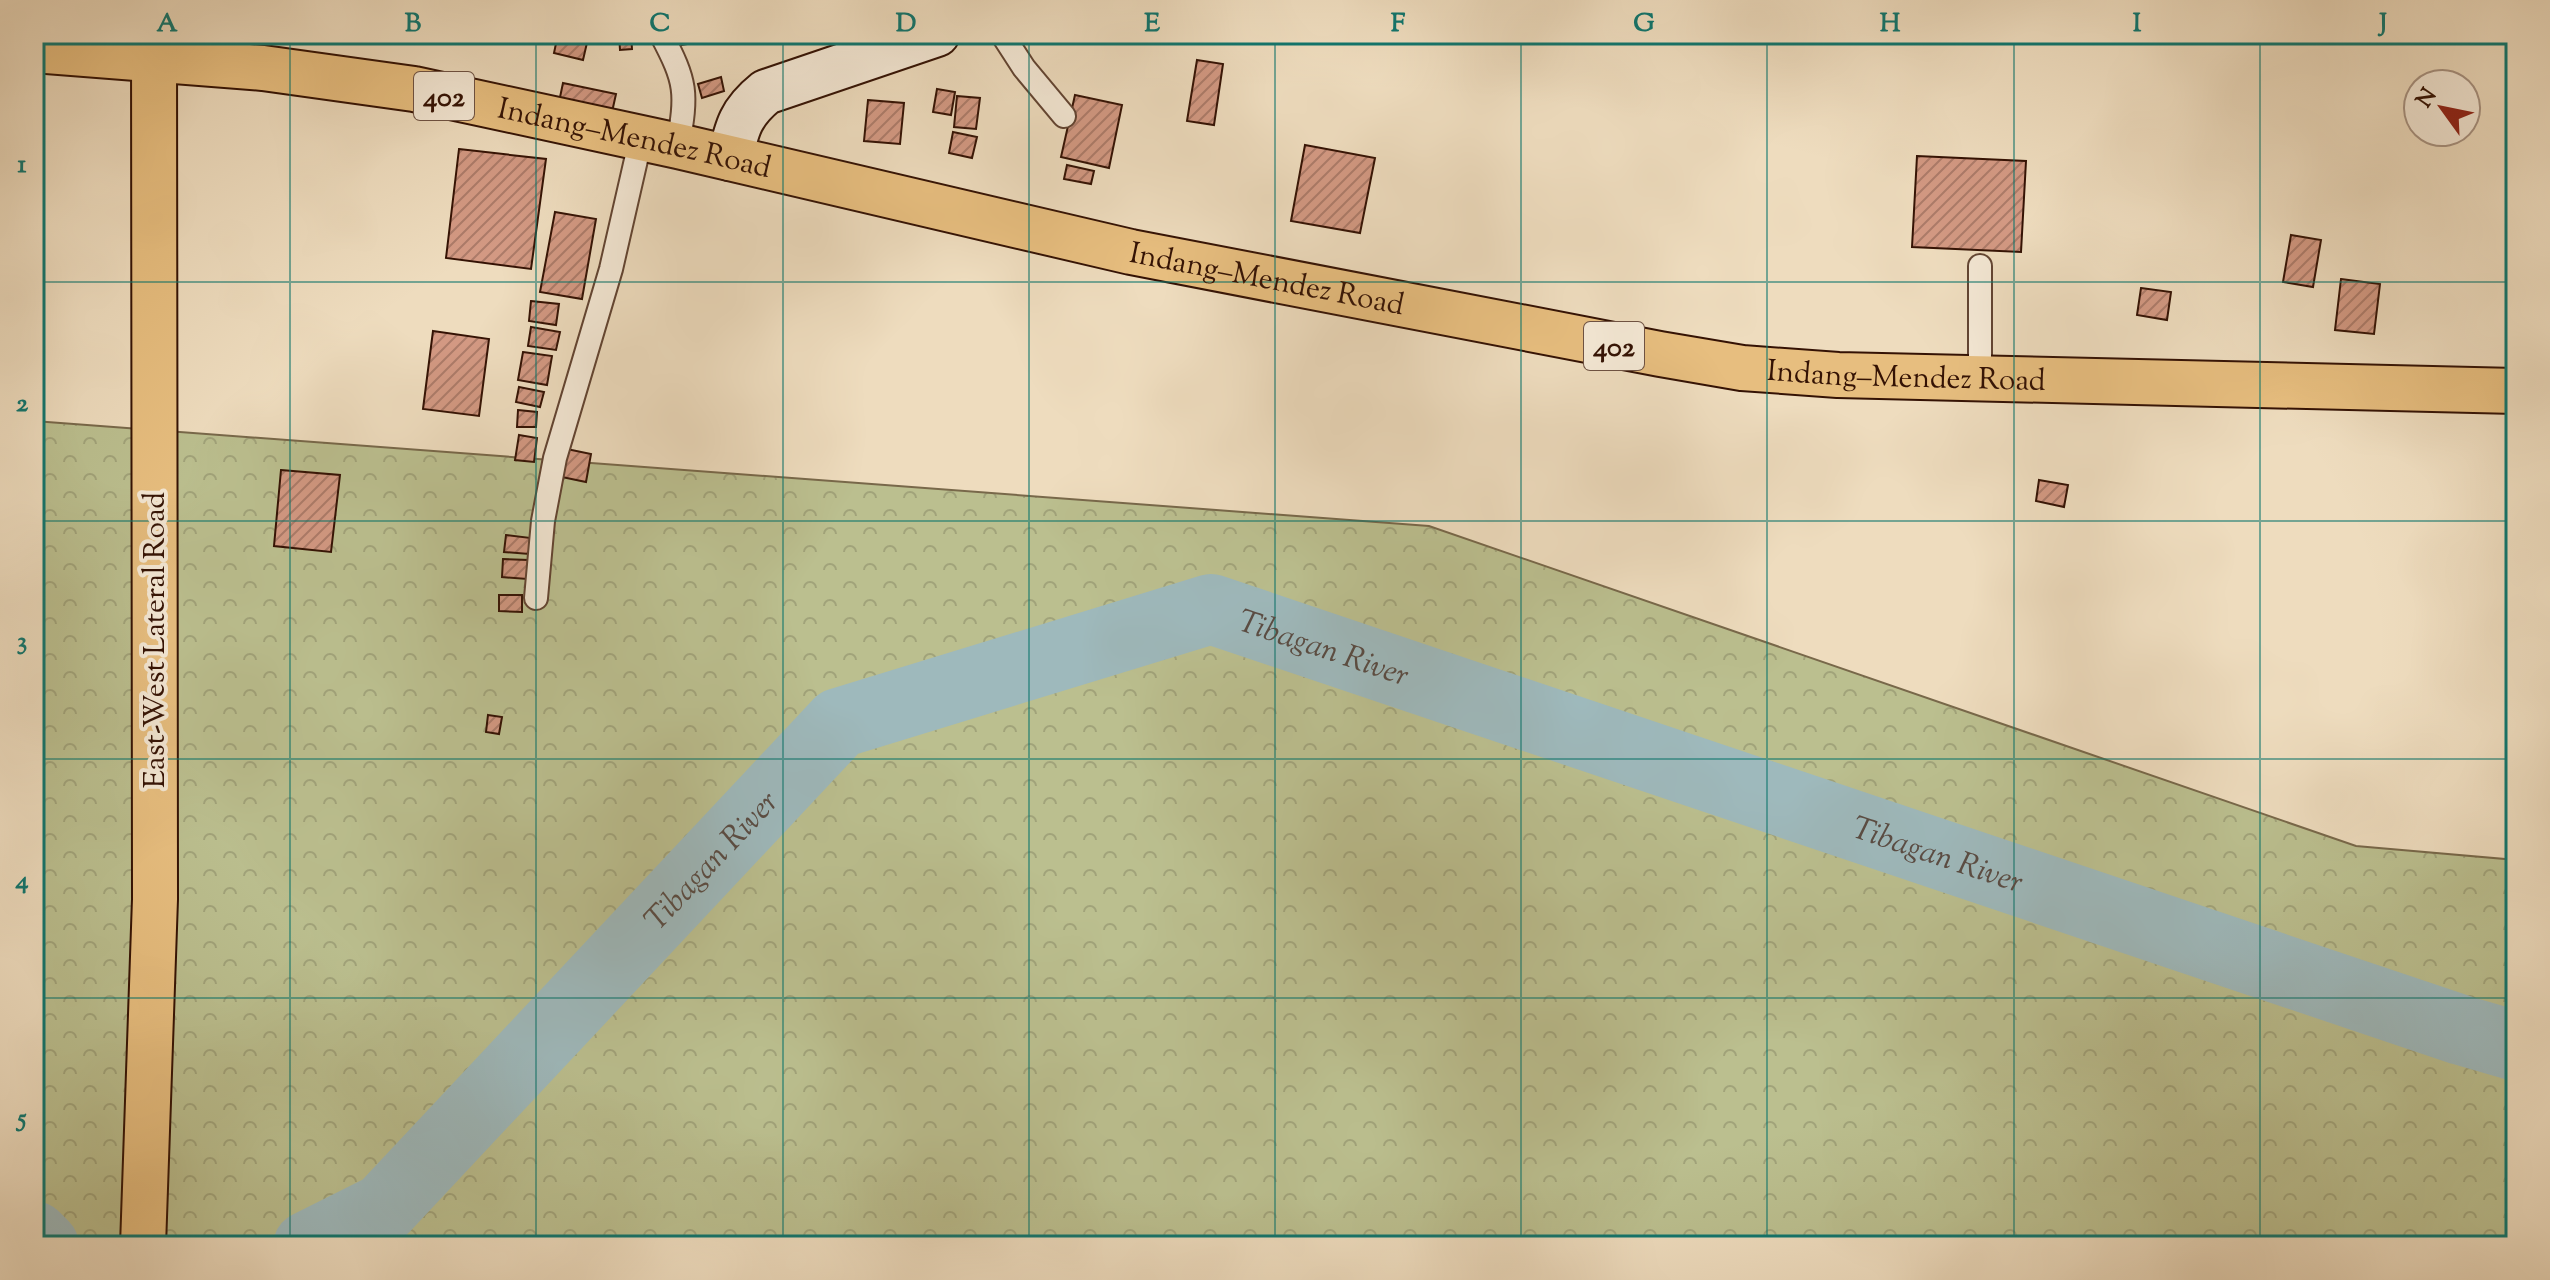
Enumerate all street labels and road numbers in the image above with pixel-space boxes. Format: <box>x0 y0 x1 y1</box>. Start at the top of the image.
road number: 402 <box>414 72 474 120</box>
street label: Indang–Mendez Road <box>493 89 775 191</box>
street label: Indang–Mendez Road <box>1126 233 1408 328</box>
road number: 402 <box>1584 322 1644 370</box>
street label: Indang–Mendez Road <box>1765 351 2046 404</box>
street label: East-West Lateral Road <box>135 492 178 788</box>

